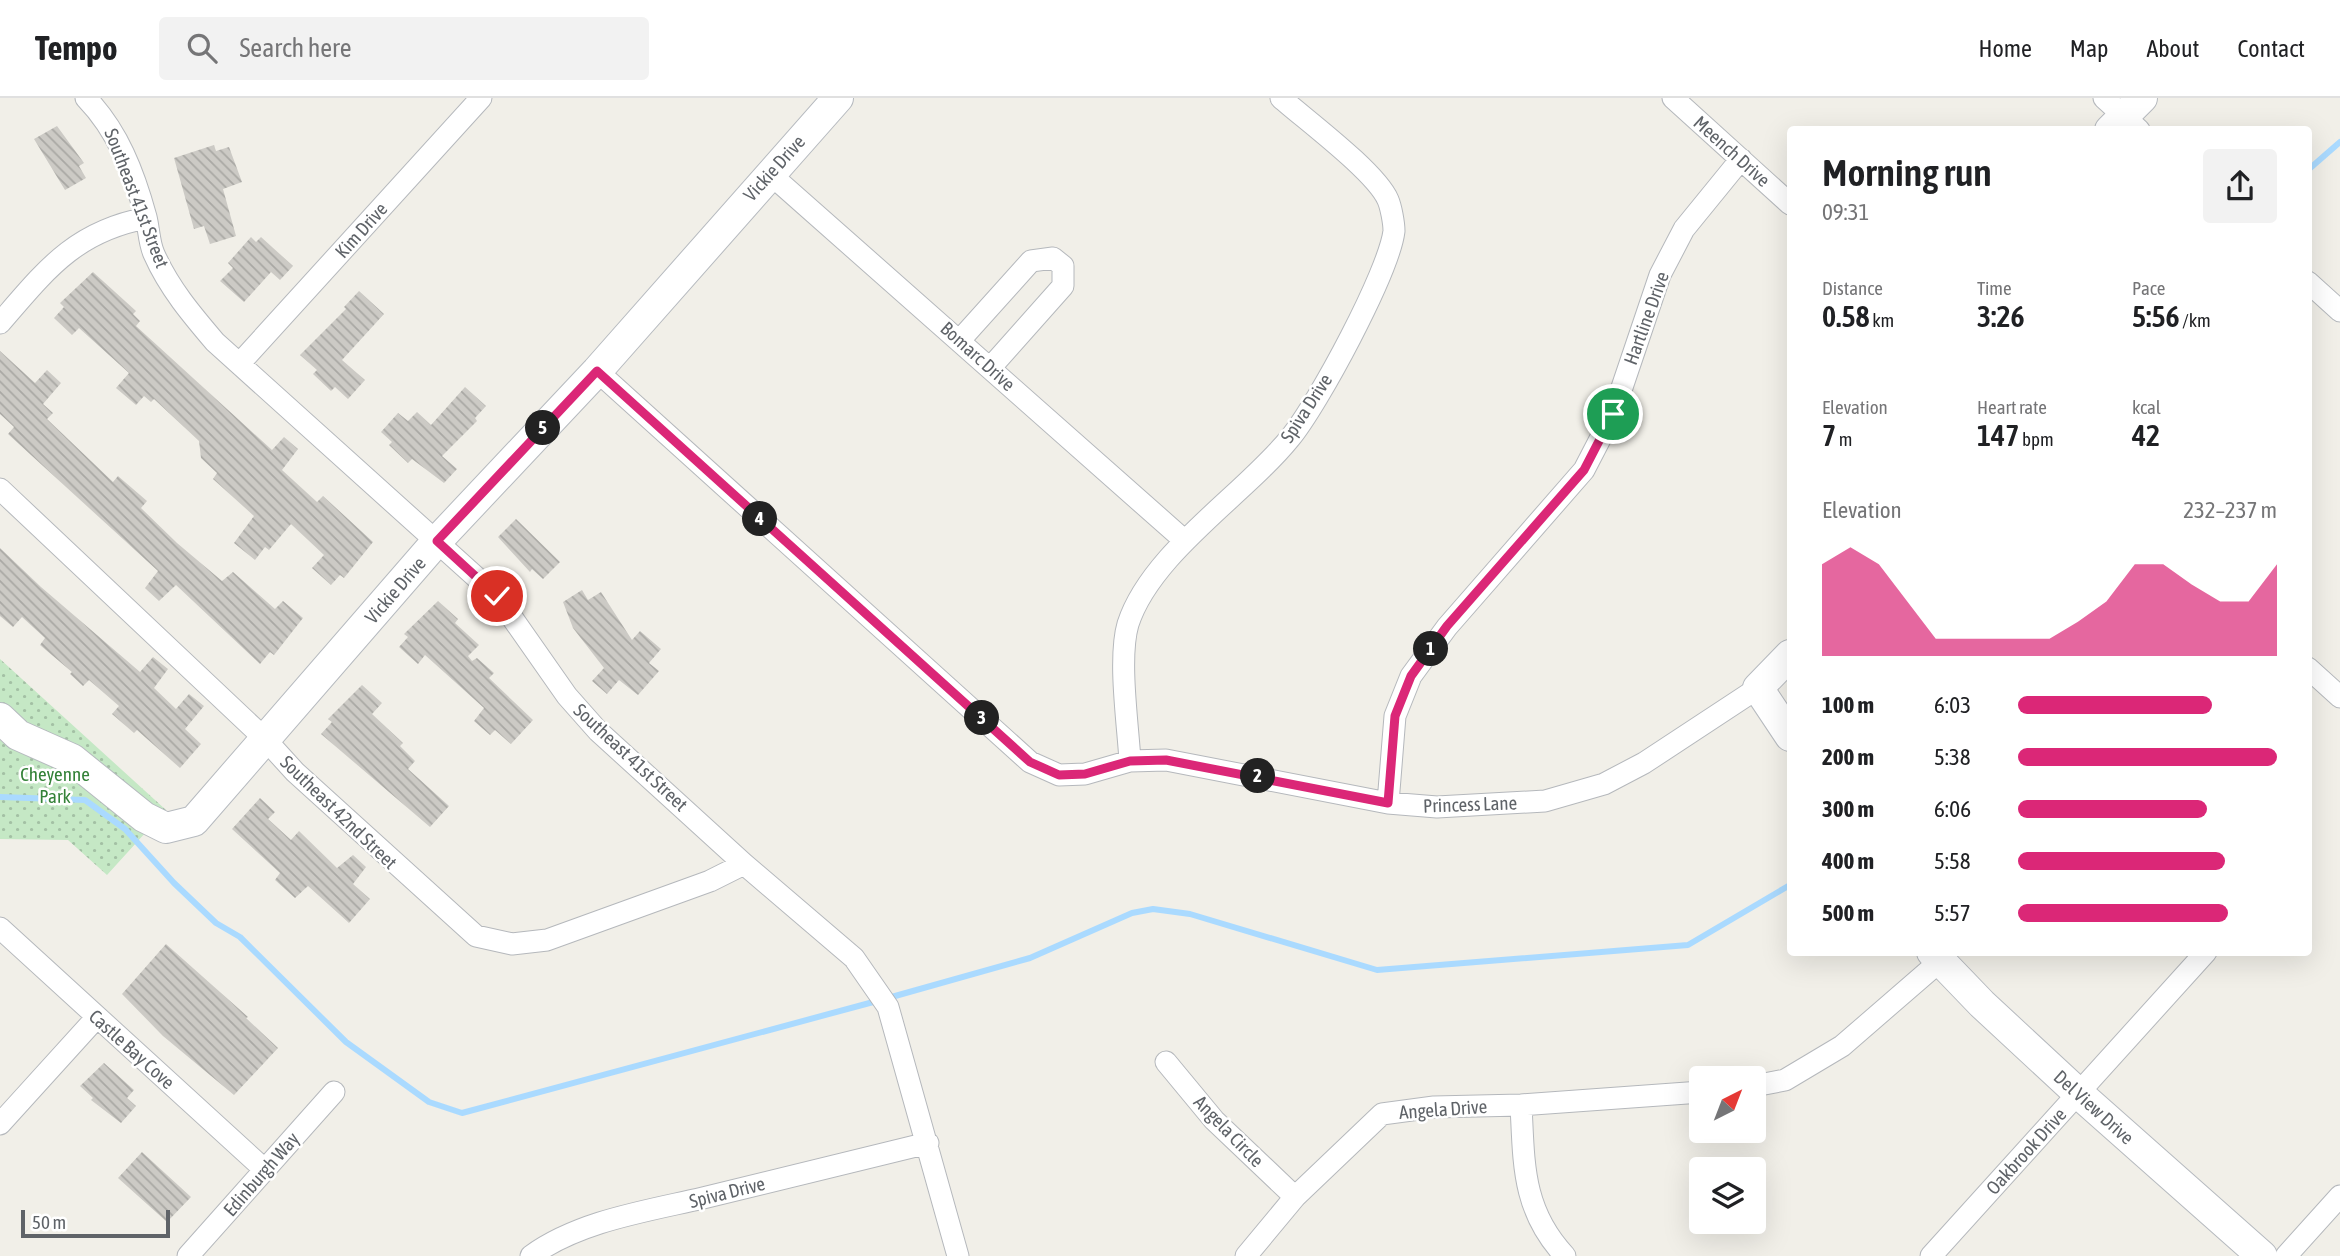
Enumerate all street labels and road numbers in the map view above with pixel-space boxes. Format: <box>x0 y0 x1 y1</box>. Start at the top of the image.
street label: Meench Drive <box>1689 111 1775 191</box>
street label: Southeast 41st Street <box>100 125 174 271</box>
street label: Vickie Drive <box>739 131 809 205</box>
street label: Kim Drive <box>330 198 392 262</box>
street label: Hartline Drive <box>1619 268 1673 368</box>
street label: Bomarc Drive <box>936 317 1020 395</box>
street label: Spiva Drive <box>1276 370 1336 446</box>
street label: Vickie Drive <box>360 552 430 628</box>
street label: Southeast 41st Street <box>570 699 692 815</box>
street label: Southeast 42nd Street <box>276 751 402 873</box>
street label: Princess Lane <box>1423 791 1517 817</box>
street label: Castle Bay Cove <box>85 1005 179 1093</box>
street label: Del View Drive <box>2050 1065 2138 1149</box>
street label: Angela Circle <box>1190 1091 1268 1171</box>
street label: Angela Drive <box>1398 1095 1488 1123</box>
street label: Oakbrook Drive <box>1981 1103 2071 1199</box>
street label: Edinburgh Way <box>219 1128 303 1220</box>
street label: Spiva Drive <box>687 1172 767 1212</box>

